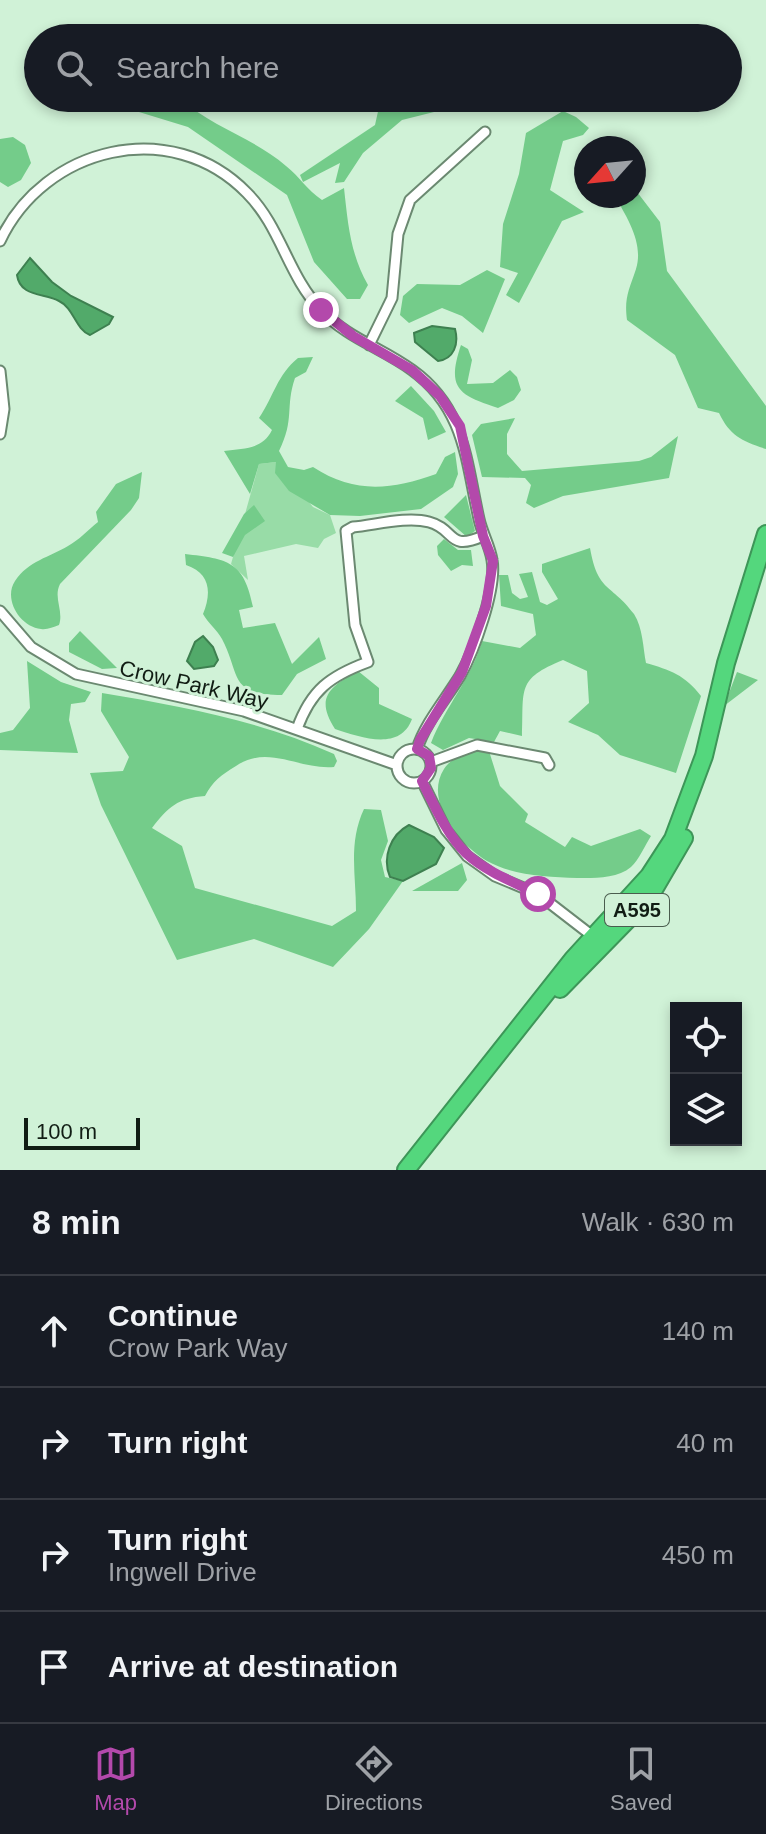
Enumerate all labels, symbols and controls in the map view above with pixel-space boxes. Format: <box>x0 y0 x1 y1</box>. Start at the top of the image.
search box <box>24 24 742 112</box>
icon: search <box>52 46 96 90</box>
text: Search here <box>116 51 279 84</box>
north arrow <box>574 136 646 208</box>
route end <box>303 292 339 328</box>
street label: Crow Park Way <box>117 655 271 714</box>
route start <box>520 876 556 912</box>
road number: A595 <box>605 894 669 926</box>
map controls <box>670 1002 742 1146</box>
button: locate <box>670 1002 742 1074</box>
button: layers <box>670 1074 742 1146</box>
scale bar <box>24 1114 140 1150</box>
text: 100 m <box>36 1119 97 1144</box>
text: 8 min <box>32 1203 121 1241</box>
text: Walk · 630 m <box>582 1207 734 1237</box>
text: Continue <box>108 1299 238 1332</box>
icon: ahead <box>32 1309 76 1353</box>
text: 140 m <box>662 1316 734 1346</box>
text: Crow Park Way <box>108 1333 288 1363</box>
icon: right <box>32 1421 76 1465</box>
text: Turn right <box>108 1426 247 1459</box>
text: 40 m <box>676 1428 734 1458</box>
text: Turn right <box>108 1523 247 1556</box>
icon: right <box>32 1533 76 1577</box>
text: 450 m <box>662 1540 734 1570</box>
text: Ingwell Drive <box>108 1557 257 1587</box>
icon: arrive <box>32 1645 76 1689</box>
text: Arrive at destination <box>108 1650 398 1683</box>
tab: Map <box>94 1742 138 1816</box>
tab: Directions <box>325 1742 423 1816</box>
tab: Saved <box>610 1742 672 1816</box>

